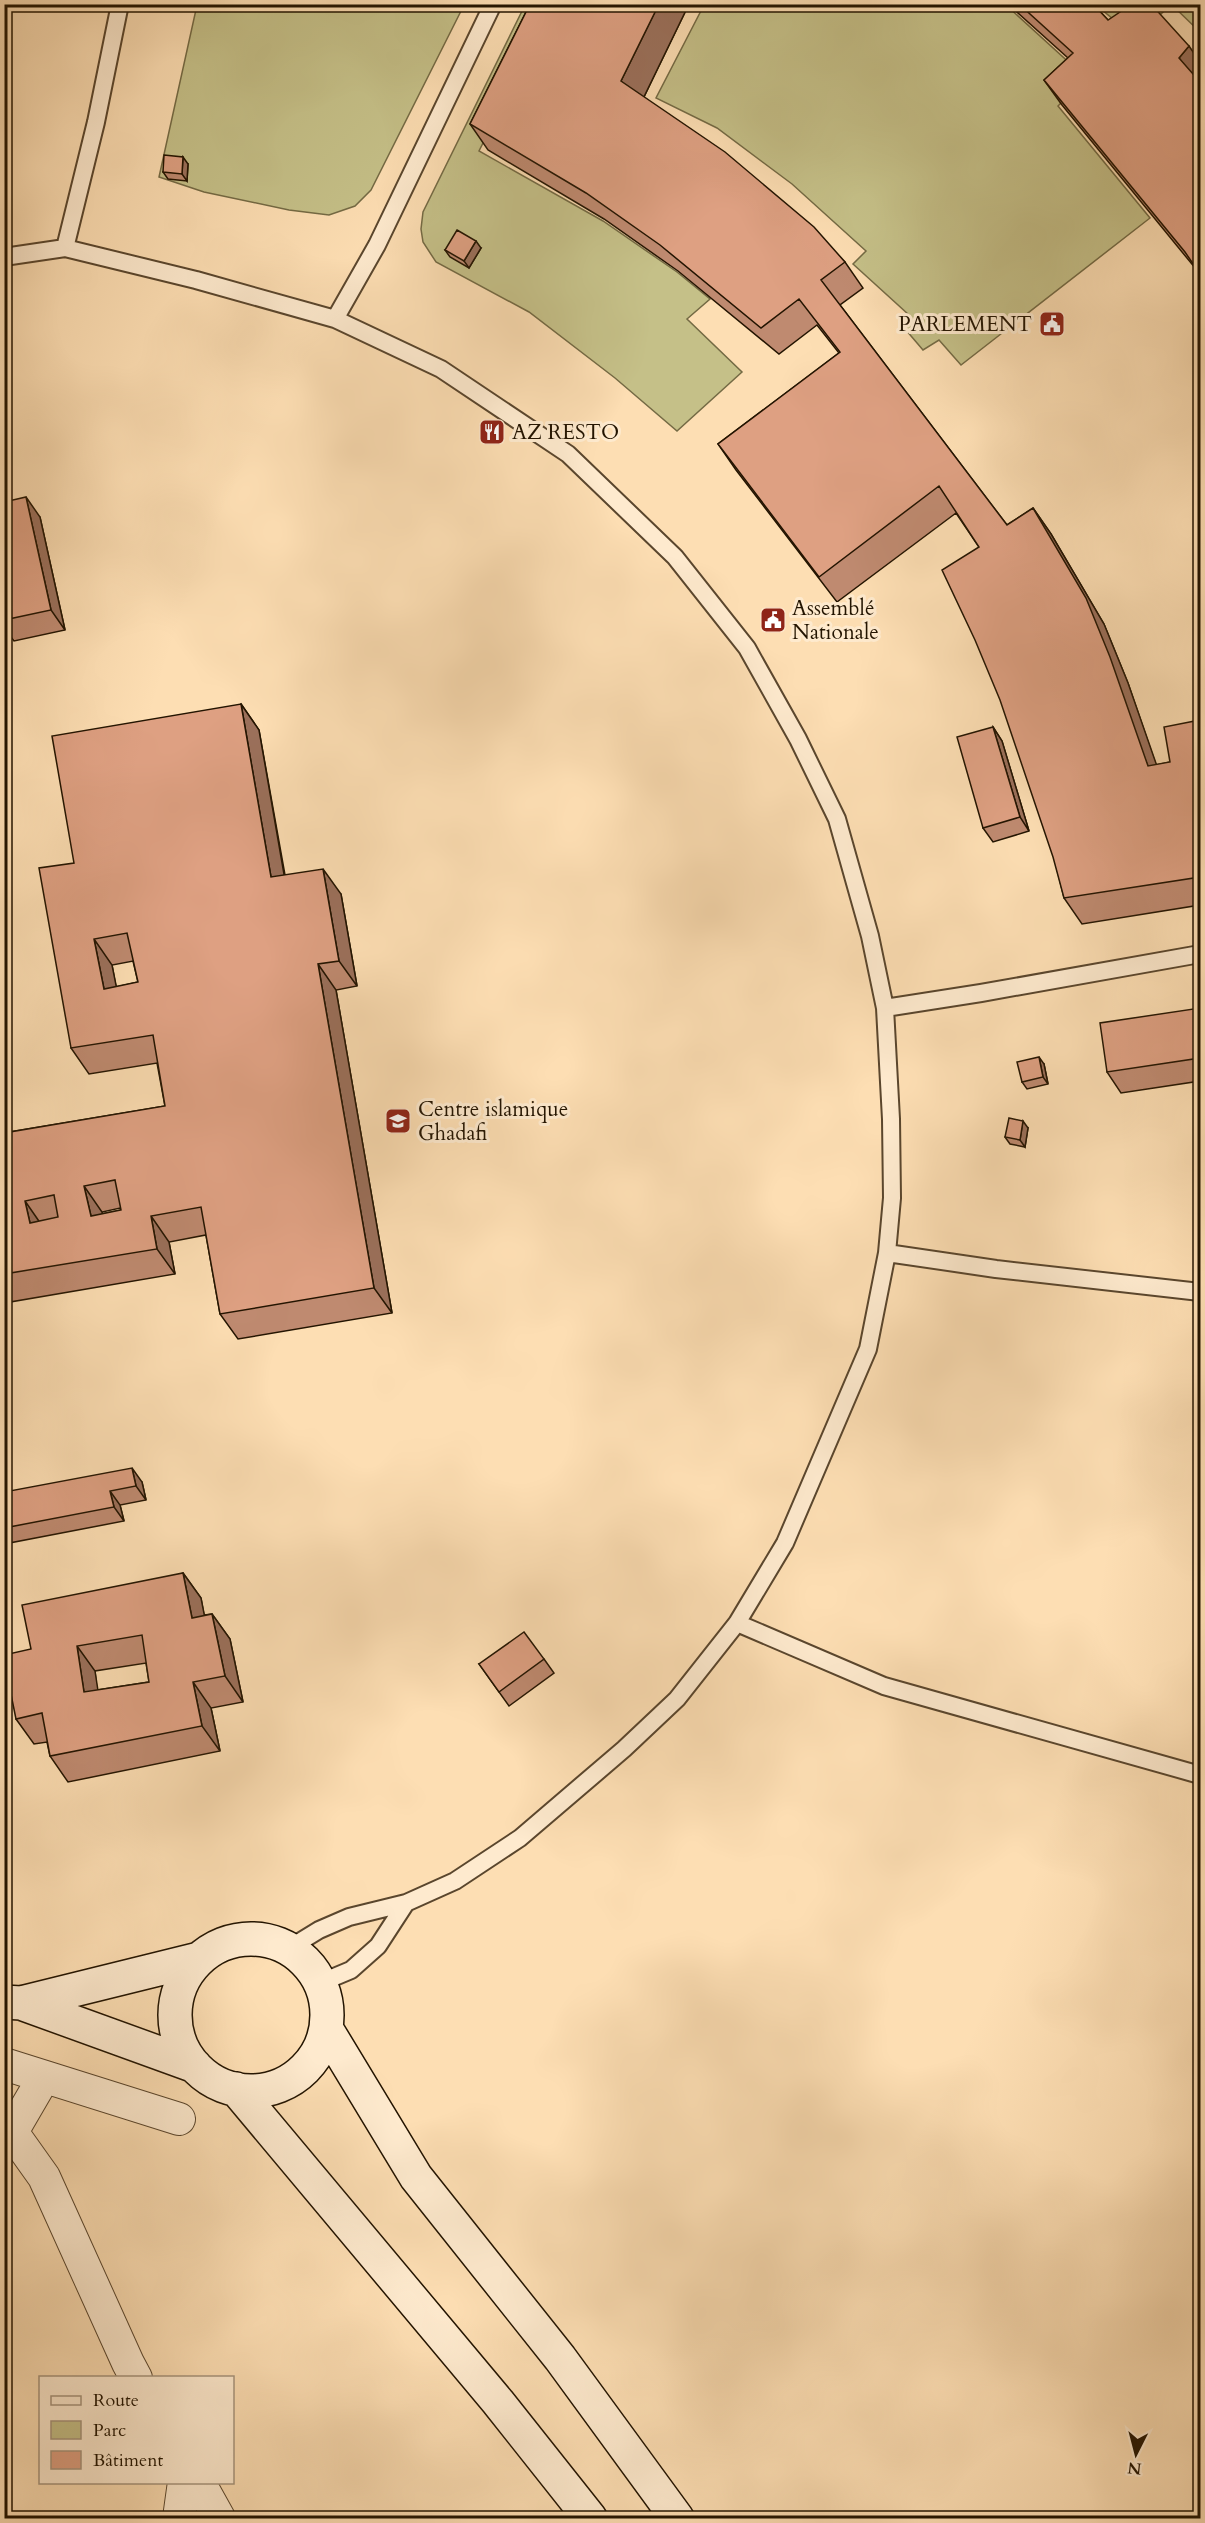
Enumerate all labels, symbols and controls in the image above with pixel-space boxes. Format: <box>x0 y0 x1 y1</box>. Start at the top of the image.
public building icon: PARLEMENT <box>1037 309 1067 339</box>
place label: PARLEMENT <box>898 310 1032 339</box>
restaurant icon: AZ RESTO <box>477 417 507 447</box>
place label: AZ RESTO <box>512 418 619 447</box>
place label: Assemblé Nationale <box>792 594 879 647</box>
public building icon: Assemblé Nationale <box>758 605 788 635</box>
place label: Centre islamique Ghadafi <box>418 1095 568 1148</box>
school or university icon: Centre islamique Ghadafi <box>383 1106 413 1136</box>
legend <box>39 2376 234 2484</box>
text: Route <box>93 2388 139 2413</box>
text: Parc <box>93 2418 126 2443</box>
north arrow <box>1106 2424 1166 2484</box>
text: Bâtiment <box>93 2448 163 2473</box>
text: N <box>1126 2456 1143 2480</box>

